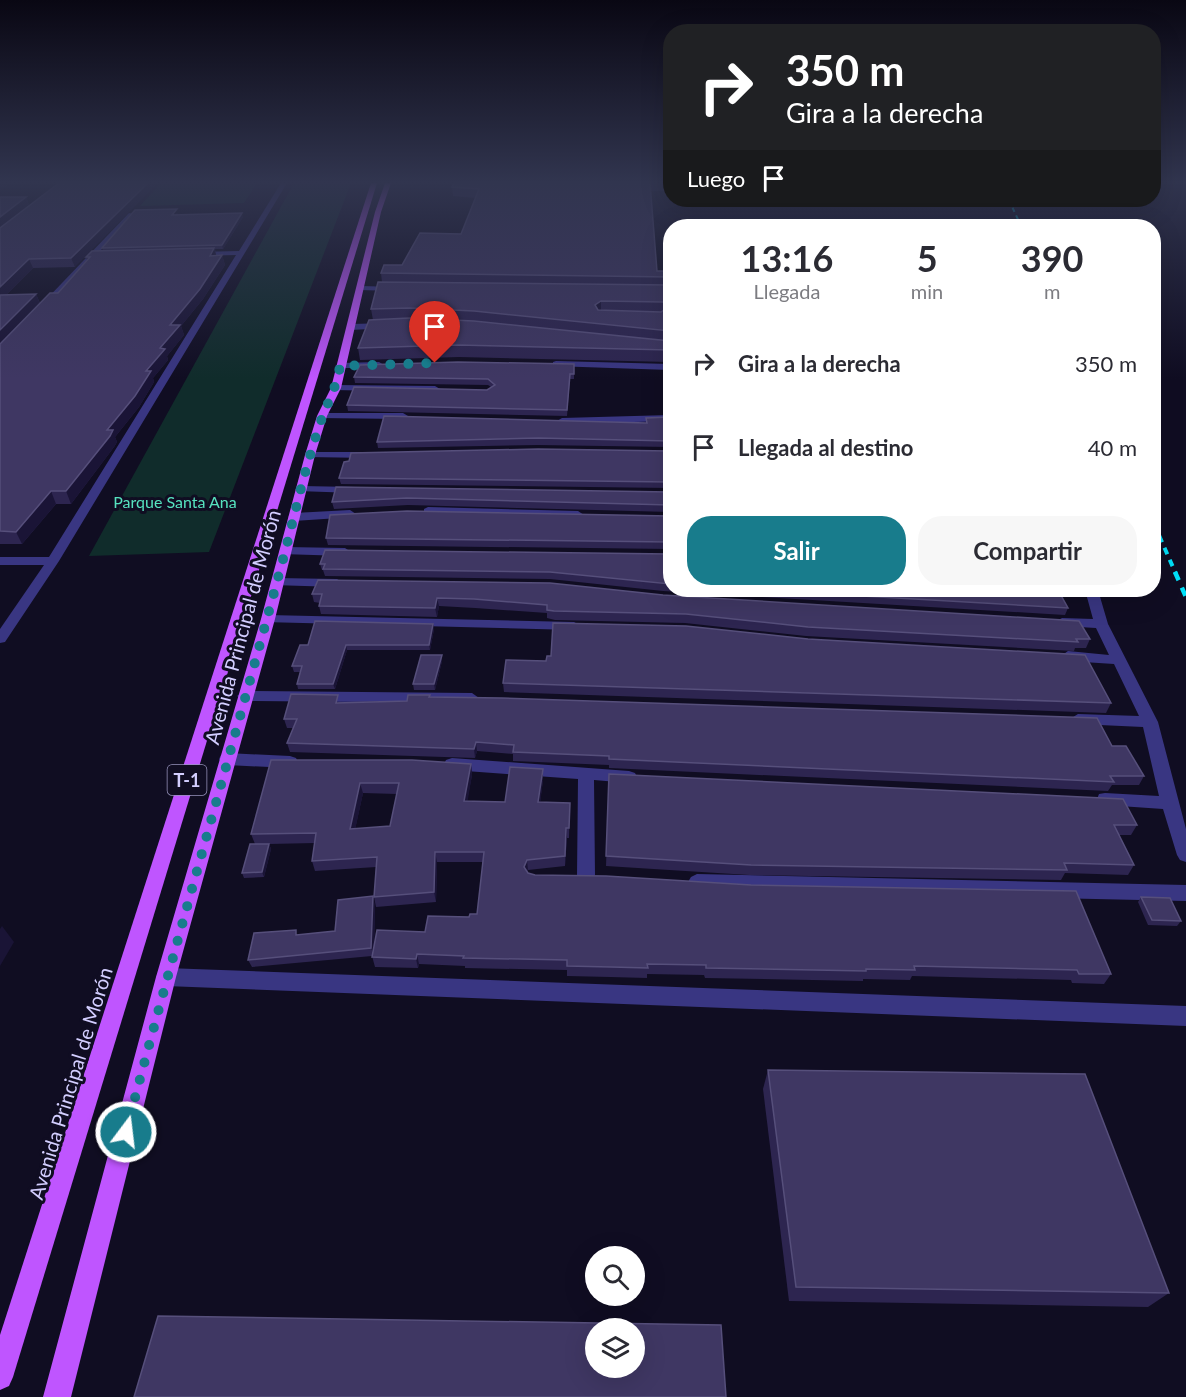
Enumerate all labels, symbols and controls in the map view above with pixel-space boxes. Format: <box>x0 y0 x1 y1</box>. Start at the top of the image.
text: 350 m <box>786 45 904 95</box>
icon: right <box>687 48 765 126</box>
text: Gira a la derecha <box>786 96 983 129</box>
icon: arrive <box>757 162 790 195</box>
text: Luego <box>687 165 745 192</box>
text: 13:16 <box>741 236 833 280</box>
text: 5 <box>917 236 938 280</box>
text: 390 <box>1021 236 1083 280</box>
text: Llegada <box>753 279 820 303</box>
text: min <box>911 279 943 303</box>
text: m <box>1044 279 1060 303</box>
pin <box>409 301 460 363</box>
icon: arrive <box>418 310 451 343</box>
icon: right <box>687 347 720 380</box>
text: Gira a la derecha <box>738 350 901 377</box>
text: 350 m <box>1075 350 1137 377</box>
icon: arrive <box>687 431 720 464</box>
text: Llegada al destino <box>738 434 914 461</box>
text: 40 m <box>1088 434 1137 461</box>
park label: Parque Santa Ana <box>113 492 237 511</box>
street label: Avenida Principal de Morón <box>199 507 285 747</box>
button: Salir <box>687 516 906 585</box>
button: Compartir <box>918 516 1137 585</box>
road number: T-1 <box>168 765 207 795</box>
street label: Avenida Principal de Morón <box>23 964 117 1202</box>
position arrow <box>94 1100 158 1164</box>
map controls <box>585 1246 645 1378</box>
button: search <box>585 1246 645 1306</box>
button: layers <box>585 1318 645 1378</box>

